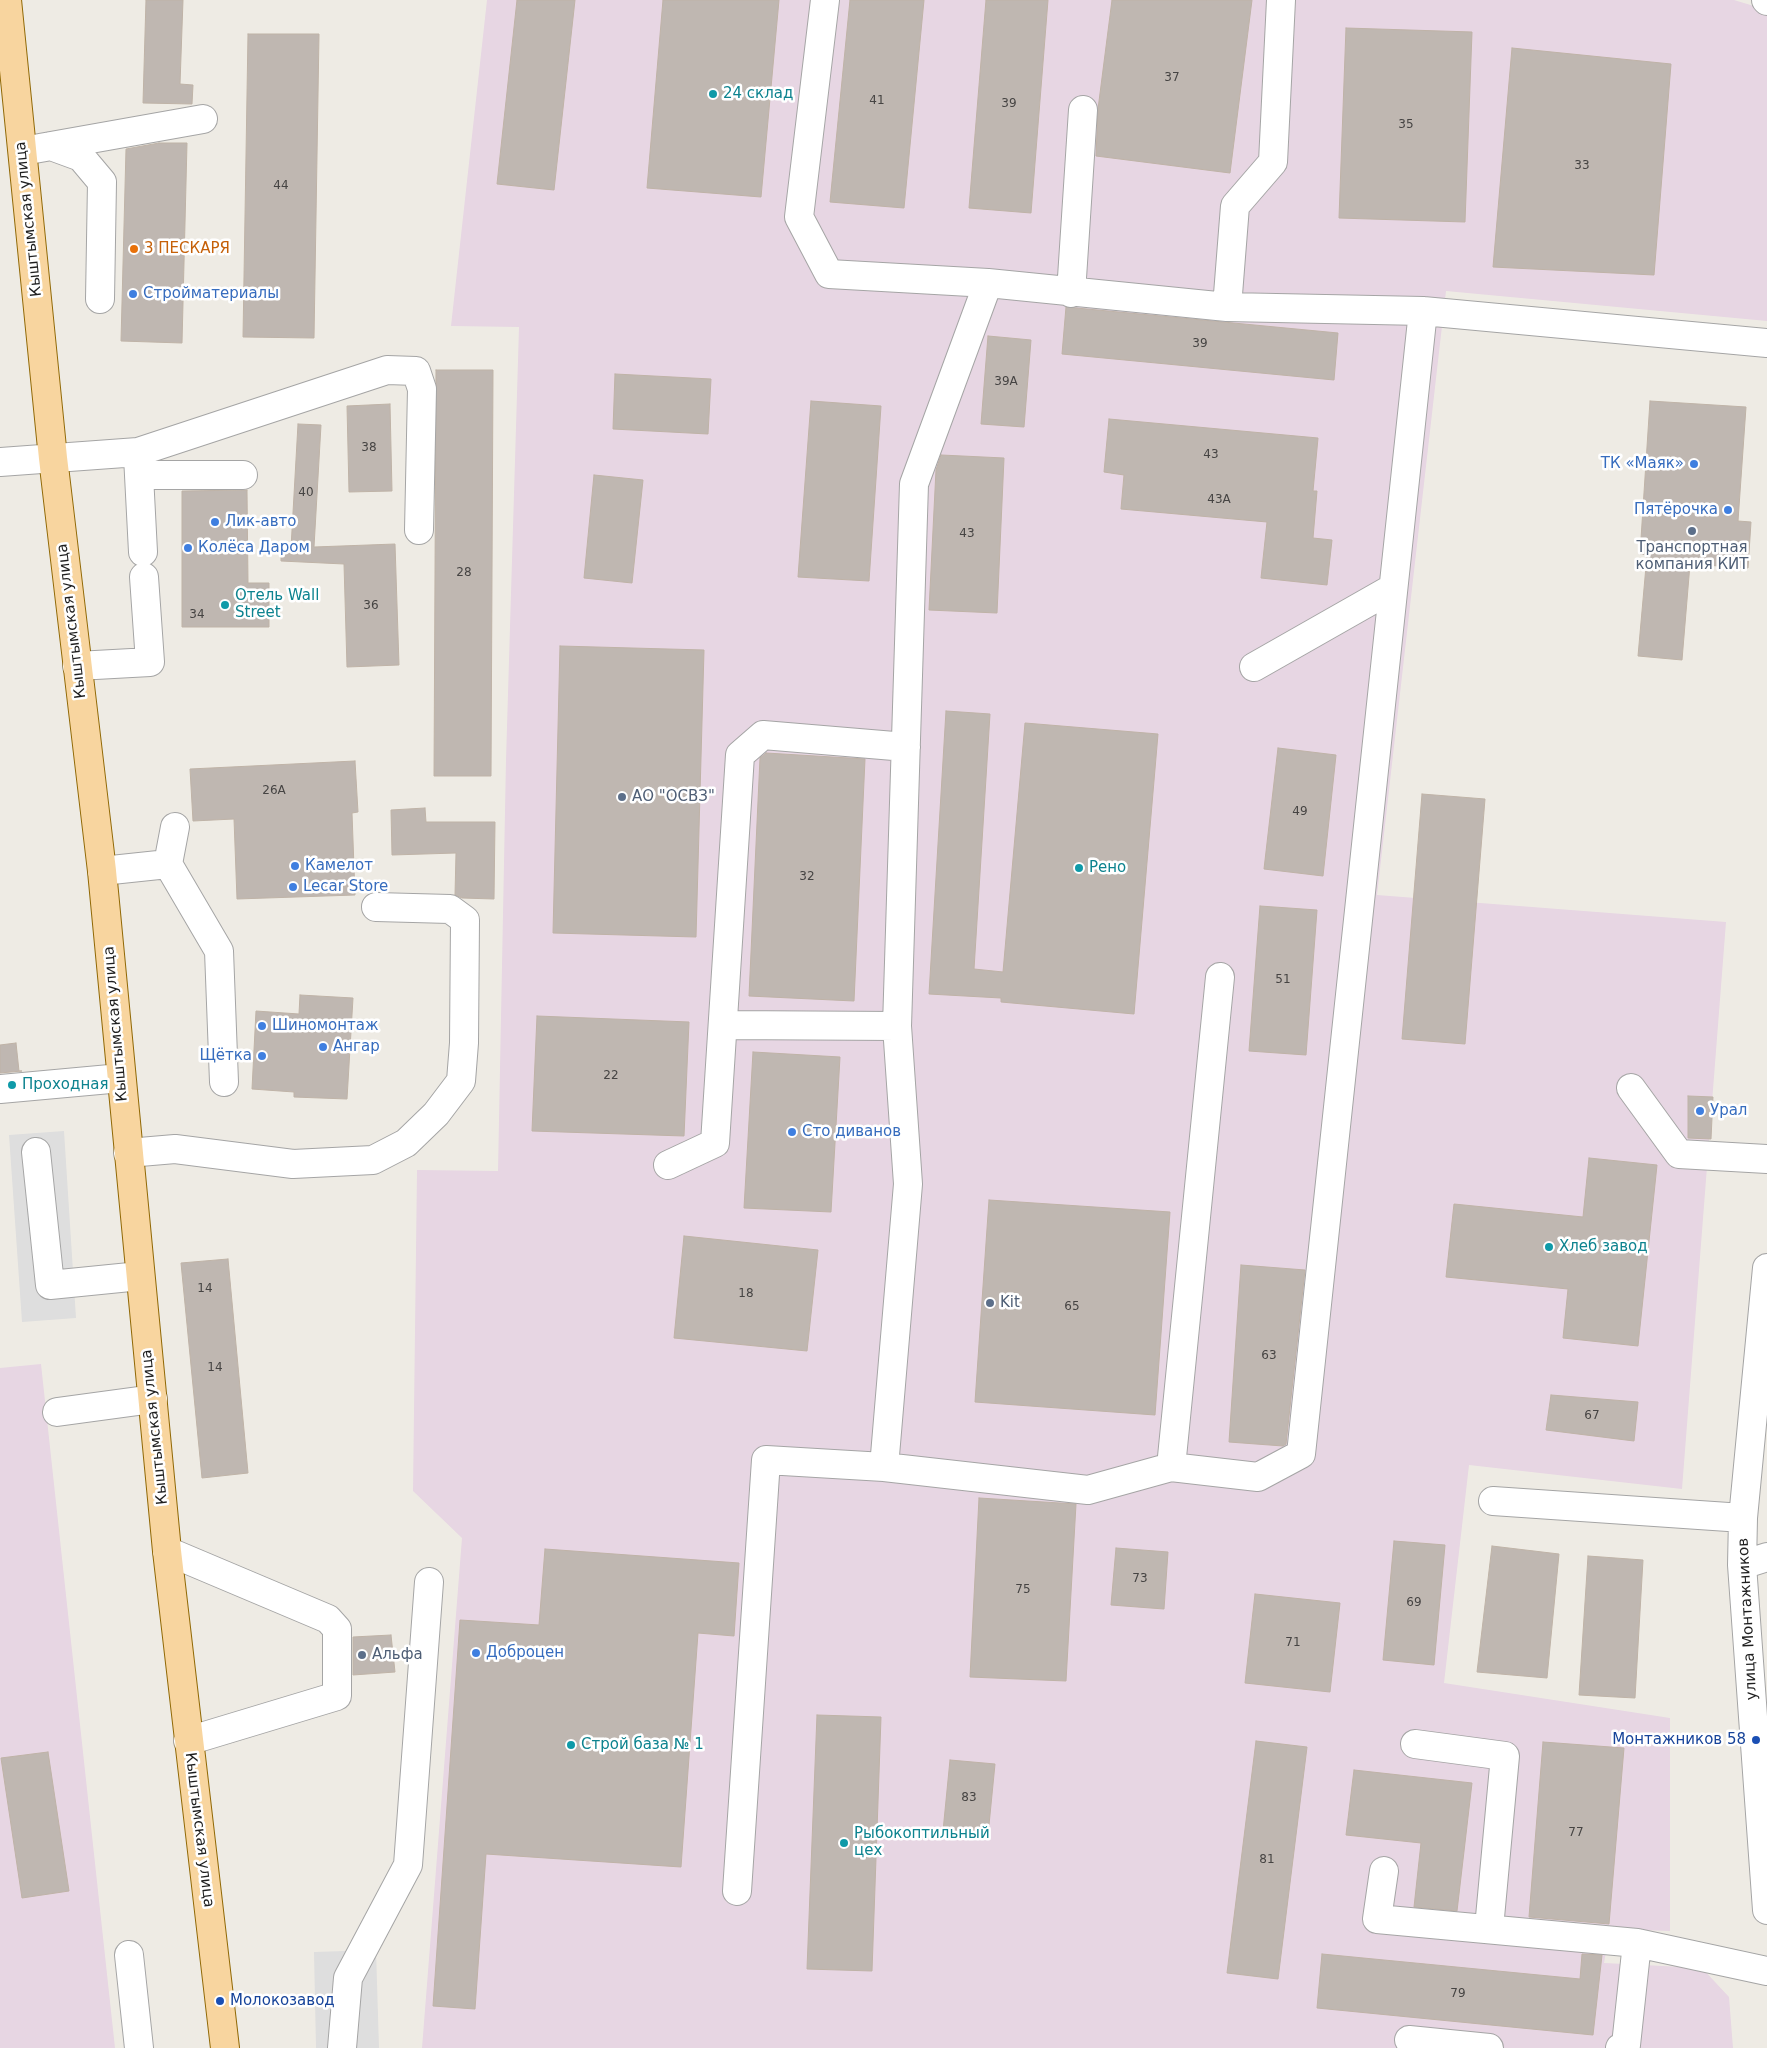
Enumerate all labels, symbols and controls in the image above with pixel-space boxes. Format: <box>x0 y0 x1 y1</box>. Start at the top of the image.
house number: 37 <box>1164 71 1180 85</box>
place label: 24 склад <box>723 85 793 103</box>
marker: 24 склад <box>707 88 719 100</box>
house number: 41 <box>869 94 885 108</box>
house number: 39 <box>1001 97 1017 111</box>
house number: 35 <box>1398 118 1414 132</box>
street label: Кыштымская улица <box>12 140 46 298</box>
house number: 33 <box>1574 159 1590 173</box>
house number: 44 <box>273 179 289 193</box>
place label: 3 ПЕСКАРЯ <box>144 240 230 258</box>
marker: 3 ПЕСКАРЯ <box>128 243 140 255</box>
place label: Стройматериалы <box>143 285 279 303</box>
marker: Стройматериалы <box>127 288 139 300</box>
house number: 39 <box>1192 337 1208 351</box>
house number: 39А <box>994 375 1018 389</box>
house number: 38 <box>361 441 377 455</box>
house number: 43 <box>1203 448 1219 462</box>
place label: ТК «Маяк» <box>1601 455 1684 473</box>
marker: ТК «Маяк» <box>1688 458 1700 470</box>
house number: 40 <box>298 486 314 500</box>
house number: 43А <box>1207 493 1231 507</box>
place label: Пятёрочка <box>1634 501 1718 519</box>
marker: Пятёрочка <box>1722 504 1734 516</box>
place label: Лик-авто <box>225 513 296 531</box>
marker: Лик-авто <box>209 516 221 528</box>
marker: Транспортная компания КИТ <box>1686 525 1698 537</box>
house number: 43 <box>959 527 975 541</box>
place label: Колёса Даром <box>198 539 310 557</box>
place label: Транспортная компания КИТ <box>1636 539 1748 574</box>
street label: Кыштымская улица <box>54 542 90 700</box>
marker: Колёса Даром <box>182 542 194 554</box>
house number: 28 <box>456 566 472 580</box>
place label: Отель Wall Street <box>235 587 319 622</box>
marker: Отель Wall Street <box>219 599 231 611</box>
house number: 36 <box>363 599 379 613</box>
house number: 34 <box>189 608 205 622</box>
house number: 26А <box>262 784 286 798</box>
place label: АО "ОСВЗ" <box>632 788 715 806</box>
marker: АО "ОСВЗ" <box>616 791 628 803</box>
house number: 49 <box>1292 805 1308 819</box>
place label: Камелот <box>305 857 373 875</box>
place label: Рено <box>1089 859 1126 877</box>
marker: Камелот <box>289 860 301 872</box>
marker: Рено <box>1073 862 1085 874</box>
house number: 32 <box>799 870 815 884</box>
place label: Lecar Store <box>303 878 388 896</box>
marker: Lecar Store <box>287 881 299 893</box>
street label: Кыштымская улица <box>100 946 132 1102</box>
house number: 51 <box>1275 973 1291 987</box>
place label: Шиномонтаж <box>272 1017 379 1035</box>
marker: Шиномонтаж <box>256 1020 268 1032</box>
place label: Ангар <box>333 1038 380 1056</box>
marker: Ангар <box>317 1041 329 1053</box>
place label: Щётка <box>199 1047 252 1065</box>
marker: Щётка <box>256 1050 268 1062</box>
house number: 22 <box>603 1069 619 1083</box>
place label: Проходная <box>22 1076 108 1094</box>
marker: Проходная <box>6 1079 18 1091</box>
place label: Урал <box>1710 1102 1747 1120</box>
marker: Урал <box>1694 1105 1706 1117</box>
place label: Сто диванов <box>802 1123 901 1141</box>
marker: Сто диванов <box>786 1126 798 1138</box>
place label: Хлеб завод <box>1559 1238 1648 1256</box>
marker: Хлеб завод <box>1543 1241 1555 1253</box>
house number: 14 <box>197 1282 213 1296</box>
house number: 18 <box>738 1287 754 1301</box>
place label: Kit <box>1000 1294 1020 1312</box>
marker: Kit <box>984 1297 996 1309</box>
house number: 65 <box>1064 1300 1080 1314</box>
street label: Кыштымская улица <box>138 1348 172 1506</box>
house number: 63 <box>1261 1349 1277 1363</box>
house number: 14 <box>207 1361 223 1375</box>
house number: 67 <box>1584 1409 1600 1423</box>
street label: улица Монтажников <box>1735 1537 1761 1701</box>
house number: 73 <box>1132 1572 1148 1586</box>
house number: 75 <box>1015 1583 1031 1597</box>
house number: 69 <box>1406 1596 1422 1610</box>
house number: 71 <box>1285 1636 1301 1650</box>
place label: Доброцен <box>486 1644 564 1662</box>
place label: Альфа <box>372 1646 423 1664</box>
marker: Доброцен <box>470 1647 482 1659</box>
marker: Альфа <box>356 1649 368 1661</box>
place label: Монтажников 58 <box>1612 1731 1746 1749</box>
marker: Монтажников 58 <box>1750 1734 1762 1746</box>
place label: Строй база № 1 <box>581 1736 704 1754</box>
marker: Строй база № 1 <box>565 1739 577 1751</box>
street label: Кыштымская улица <box>181 1751 217 1909</box>
house number: 83 <box>961 1791 977 1805</box>
place label: Рыбокоптильный цех <box>854 1825 990 1860</box>
house number: 77 <box>1568 1826 1584 1840</box>
marker: Рыбокоптильный цех <box>838 1837 850 1849</box>
house number: 81 <box>1259 1853 1275 1867</box>
house number: 79 <box>1450 1987 1466 2001</box>
place label: Молокозавод <box>230 1992 335 2010</box>
marker: Молокозавод <box>214 1995 226 2007</box>

